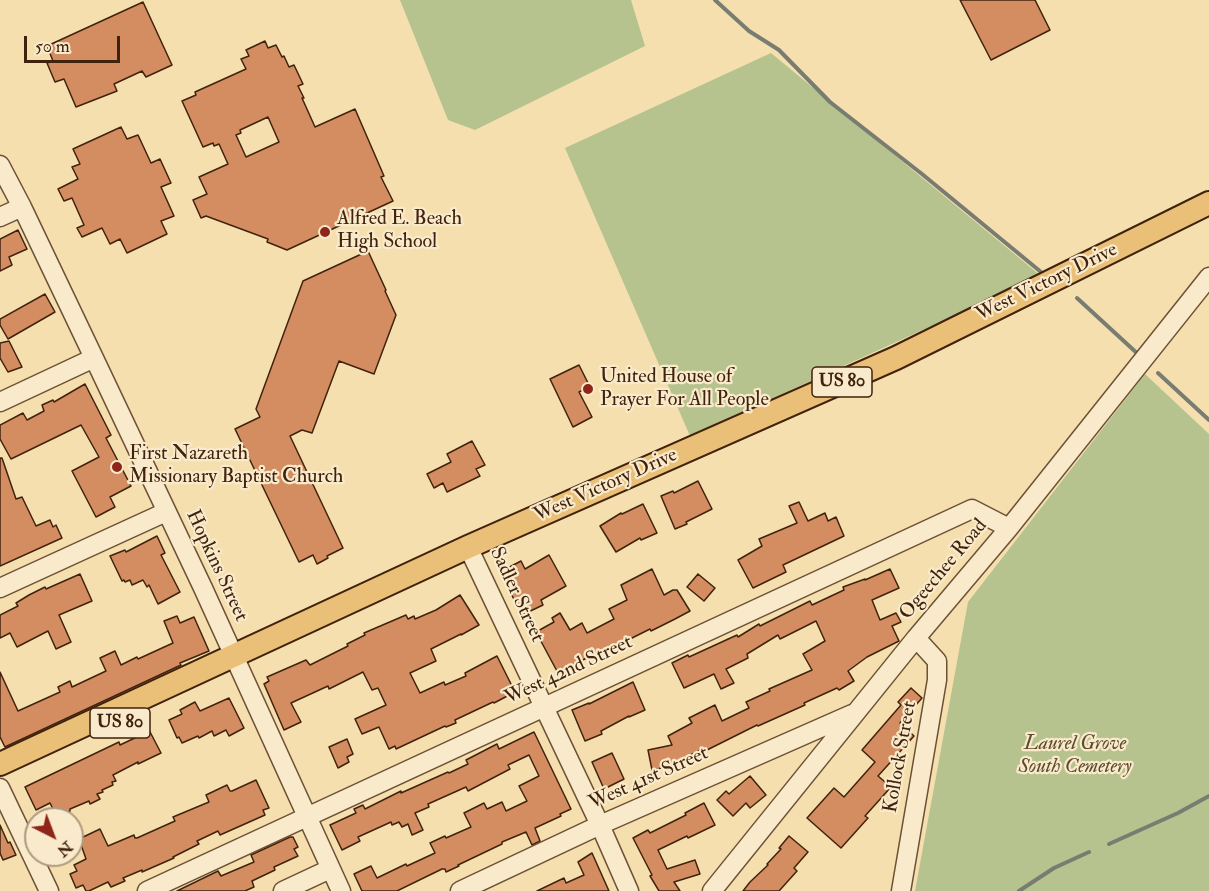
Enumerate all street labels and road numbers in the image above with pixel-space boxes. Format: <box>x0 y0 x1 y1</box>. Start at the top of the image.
street label: West Victory Drive <box>972 238 1122 328</box>
road number: US 80 <box>812 367 872 397</box>
street label: West Victory Drive <box>531 444 681 528</box>
street label: Hopkins Street <box>180 506 252 626</box>
street label: Ogeechee Road <box>895 515 993 625</box>
street label: Sadler Street <box>483 543 549 647</box>
street label: West 42nd Street <box>501 631 637 711</box>
street label: Kollock Street <box>879 699 923 815</box>
road number: US 80 <box>90 708 150 738</box>
street label: West 41st Street <box>586 742 712 816</box>

